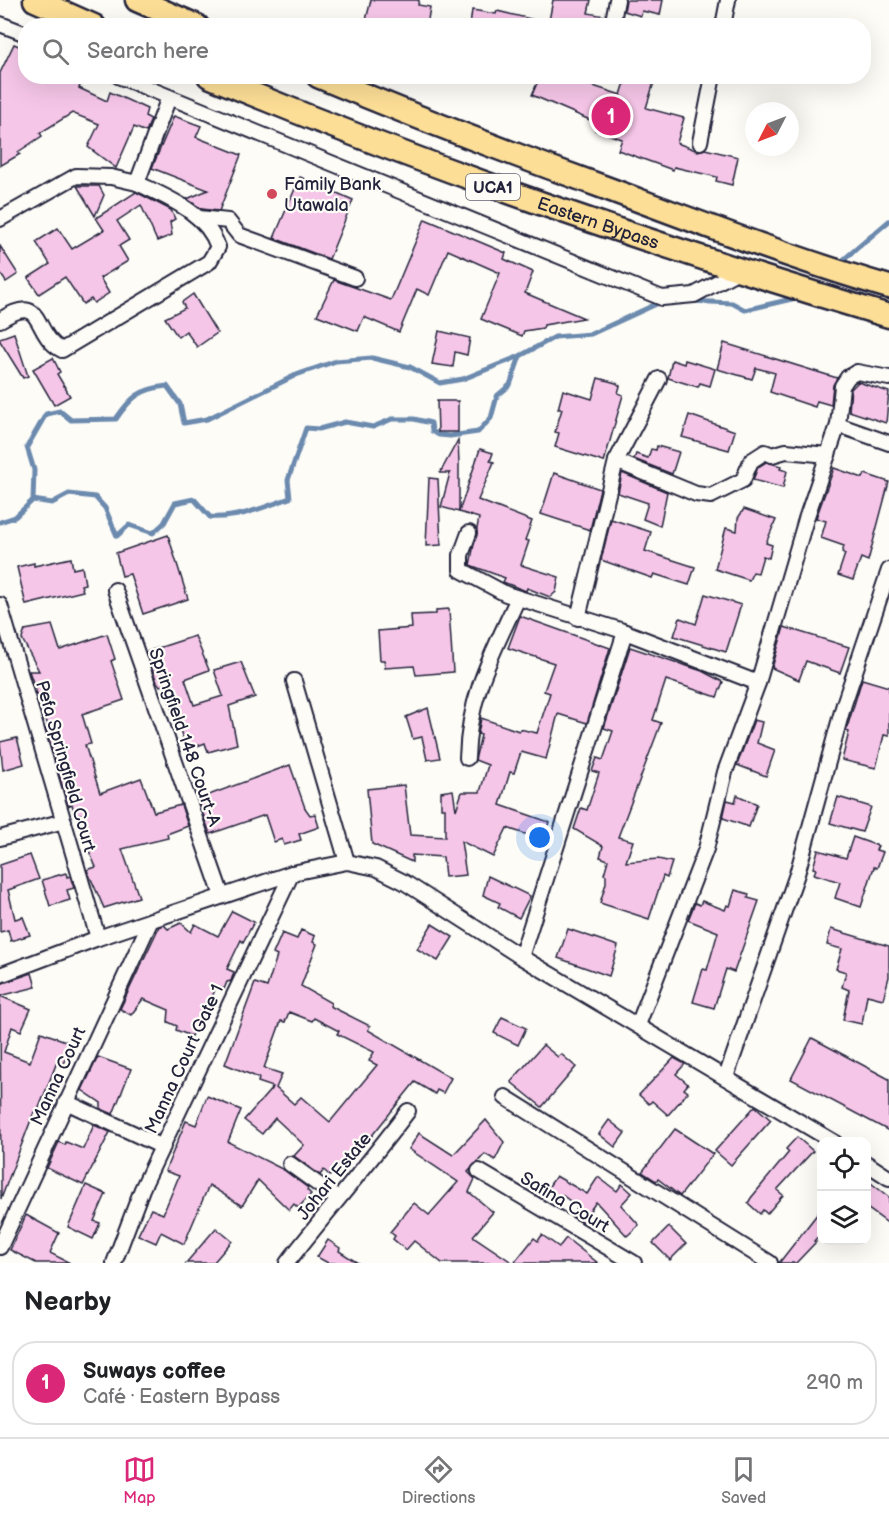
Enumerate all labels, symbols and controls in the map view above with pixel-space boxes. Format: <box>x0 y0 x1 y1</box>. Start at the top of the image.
search box <box>18 18 871 84</box>
icon: search <box>39 35 72 68</box>
text: Search here <box>87 38 209 65</box>
pin: 1 <box>592 94 630 138</box>
north arrow <box>745 102 799 156</box>
place label: Family Bank Utawala <box>284 174 381 216</box>
road number: UCA1 <box>466 174 520 200</box>
marker: Family Bank Utawala <box>265 187 279 201</box>
street label: Eastern Bypass <box>534 193 662 254</box>
street label: Springfield 148 Court-A <box>144 645 225 829</box>
street label: Pefa Springfield Court <box>31 678 100 855</box>
your location <box>525 823 554 852</box>
street label: Manna Court Gate 1 <box>141 981 228 1137</box>
street label: Manna Court <box>27 1023 91 1129</box>
street label: Johari Estate <box>293 1128 376 1224</box>
map controls <box>817 1137 871 1245</box>
button: locate <box>817 1137 871 1191</box>
street label: Safina Court <box>516 1168 613 1237</box>
button: layers <box>817 1191 871 1245</box>
text: Nearby <box>24 1287 111 1318</box>
text: Suways coffee <box>83 1358 226 1385</box>
text: 1 <box>41 1371 50 1395</box>
text: 290 m <box>806 1371 863 1395</box>
text: Café · Eastern Bypass <box>83 1385 280 1409</box>
tab: Map <box>123 1453 156 1508</box>
tab: Directions <box>402 1453 475 1508</box>
tab: Saved <box>721 1453 766 1508</box>

